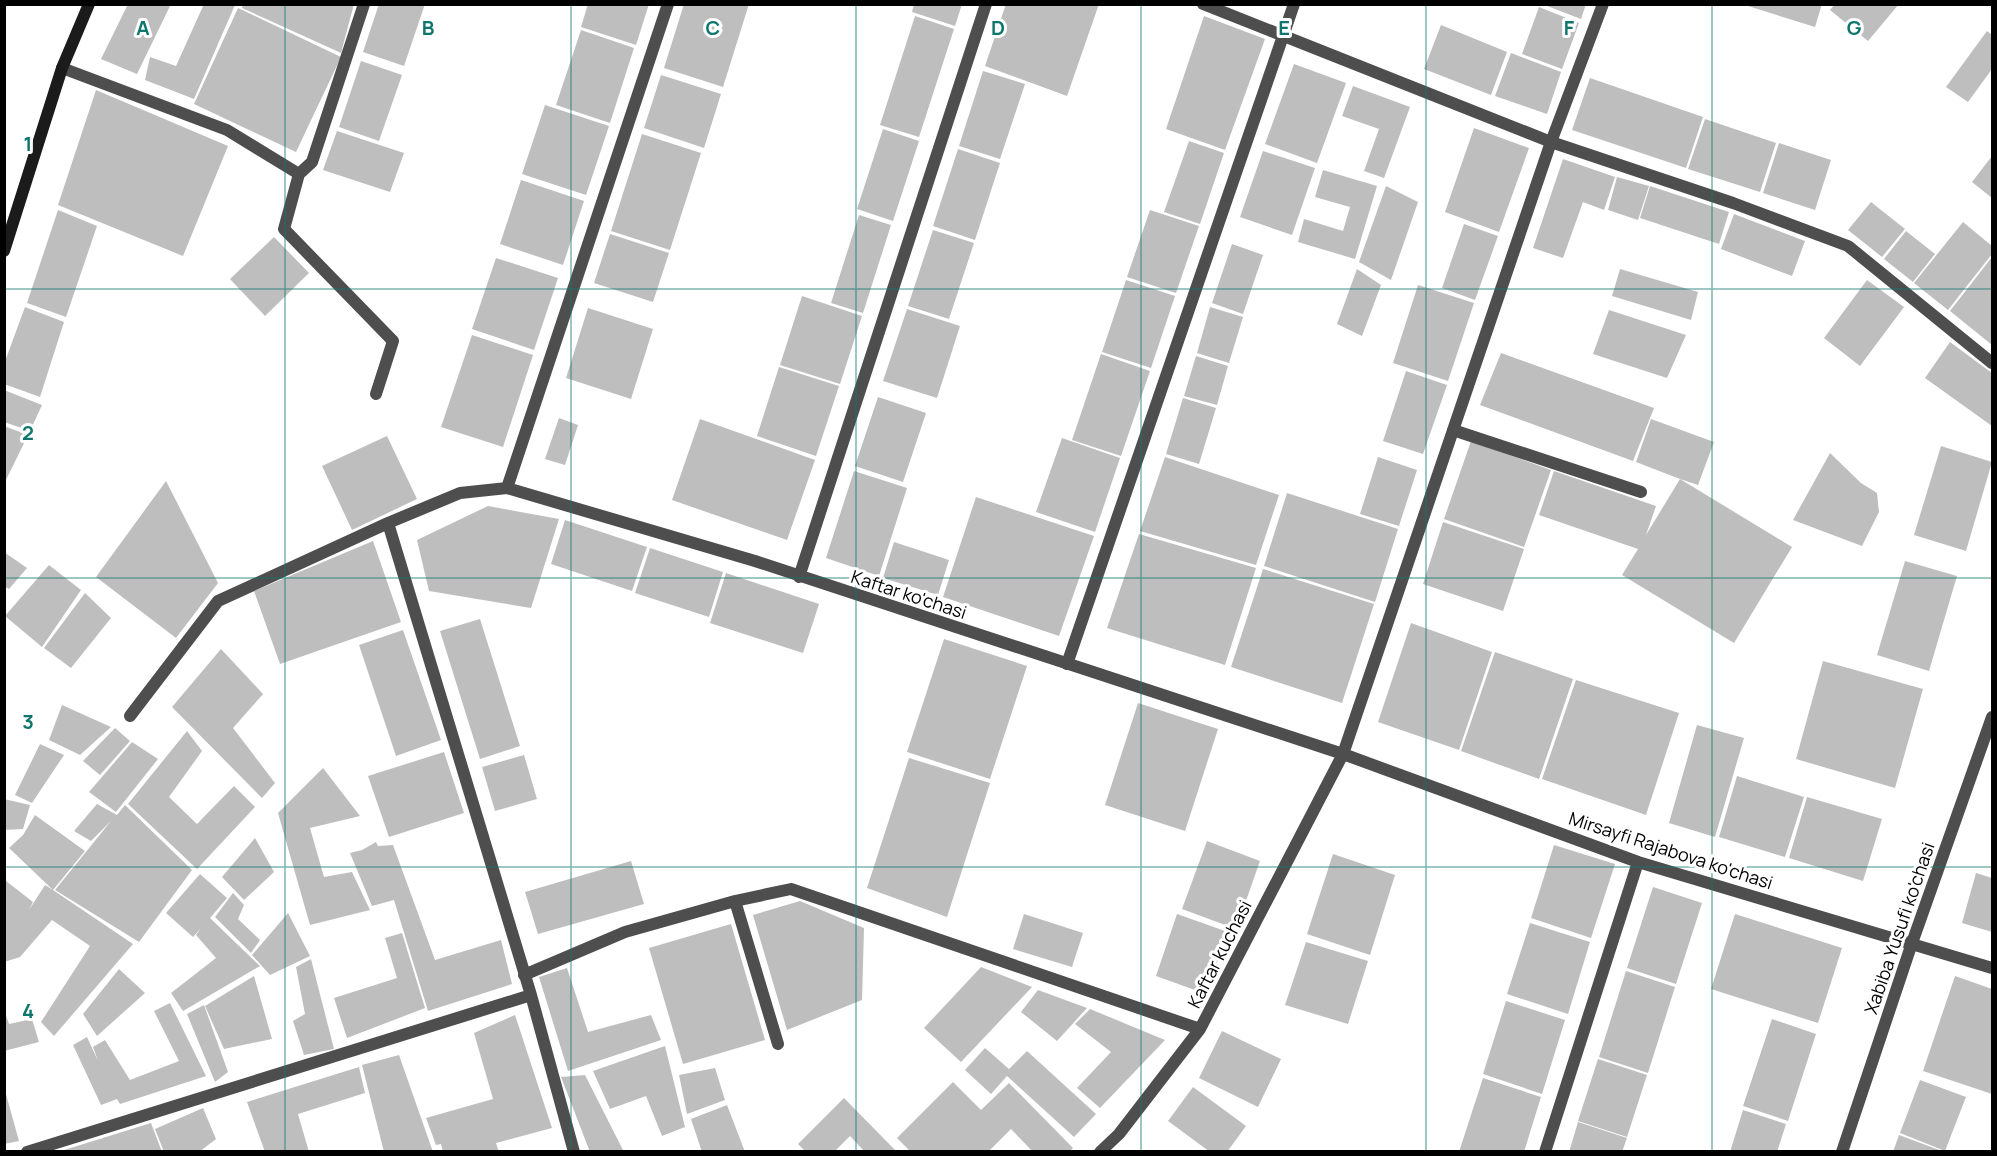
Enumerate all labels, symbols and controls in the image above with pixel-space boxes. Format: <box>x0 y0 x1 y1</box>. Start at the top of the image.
text: A <box>136 14 150 41</box>
text: B <box>422 14 435 41</box>
text: C <box>706 14 720 41</box>
text: D <box>991 14 1005 41</box>
text: E <box>1278 14 1290 41</box>
text: F <box>1564 14 1575 41</box>
text: G <box>1847 14 1862 41</box>
text: 1 <box>24 130 32 157</box>
text: 2 <box>22 419 34 446</box>
street label: Kaftar ko'chasi <box>848 564 970 624</box>
text: 3 <box>22 708 34 735</box>
street label: Mirsayfi Rajabova ko'chasi <box>1566 806 1776 894</box>
street label: Xabiba Yusufi ko'chasi <box>1858 839 1940 1017</box>
street label: Kaftar kuchasi <box>1181 896 1257 1012</box>
text: 4 <box>22 997 34 1024</box>

